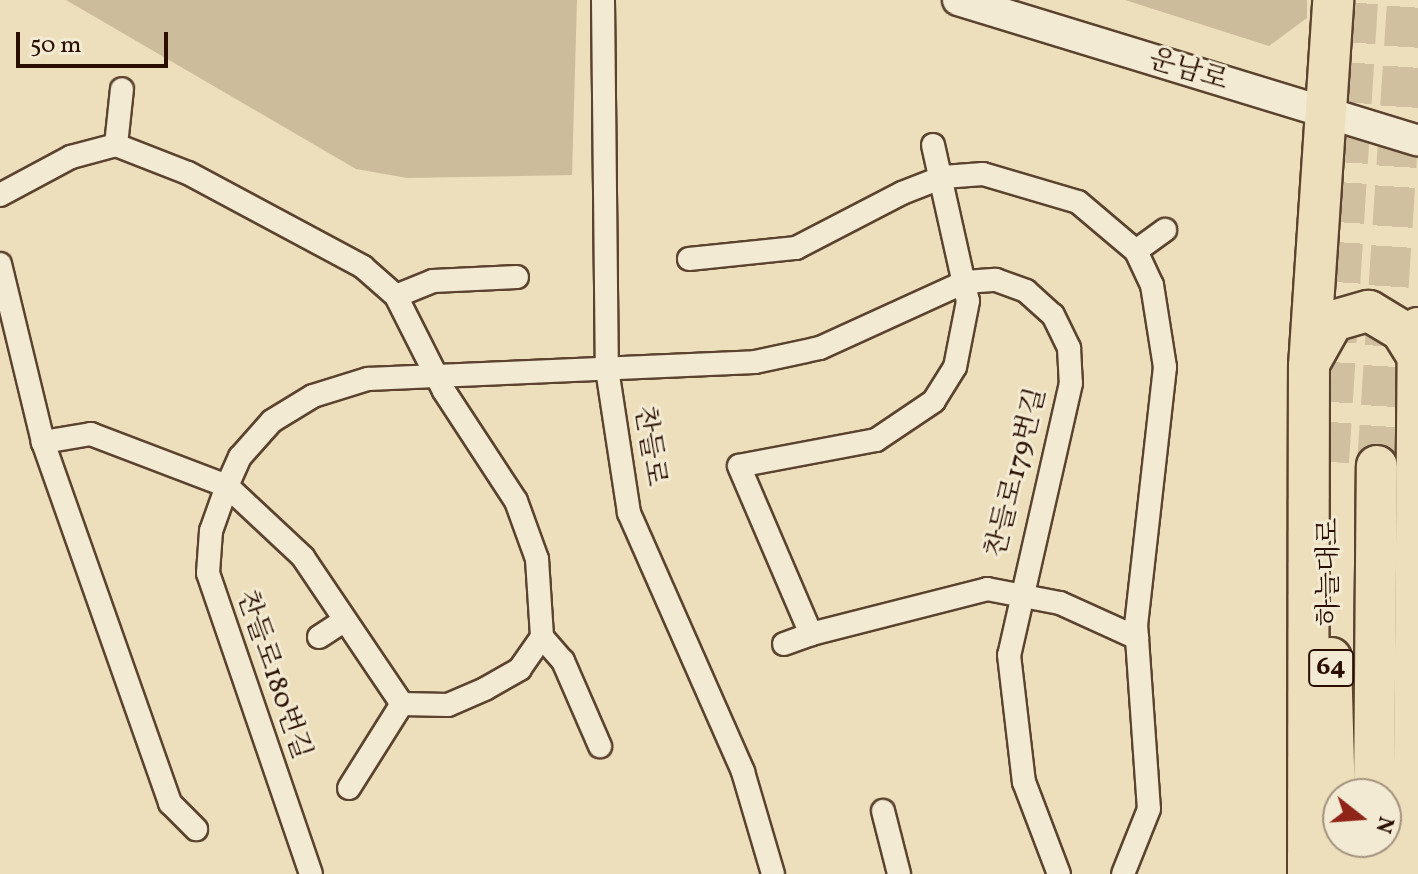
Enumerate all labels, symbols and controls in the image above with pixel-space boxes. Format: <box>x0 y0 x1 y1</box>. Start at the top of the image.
scale bar <box>20 16 172 66</box>
text: 50 m <box>30 29 82 63</box>
street label: 운남로 <box>1144 43 1232 99</box>
street label: 찬들로179번길 <box>980 385 1054 561</box>
street label: 찬들로 <box>626 403 672 489</box>
street label: 하늘대로 <box>1313 518 1347 626</box>
street label: 찬들로180번길 <box>228 586 318 764</box>
road number: 64 <box>1307 646 1355 690</box>
north arrow <box>1322 778 1402 858</box>
text: N <box>1366 812 1401 837</box>

